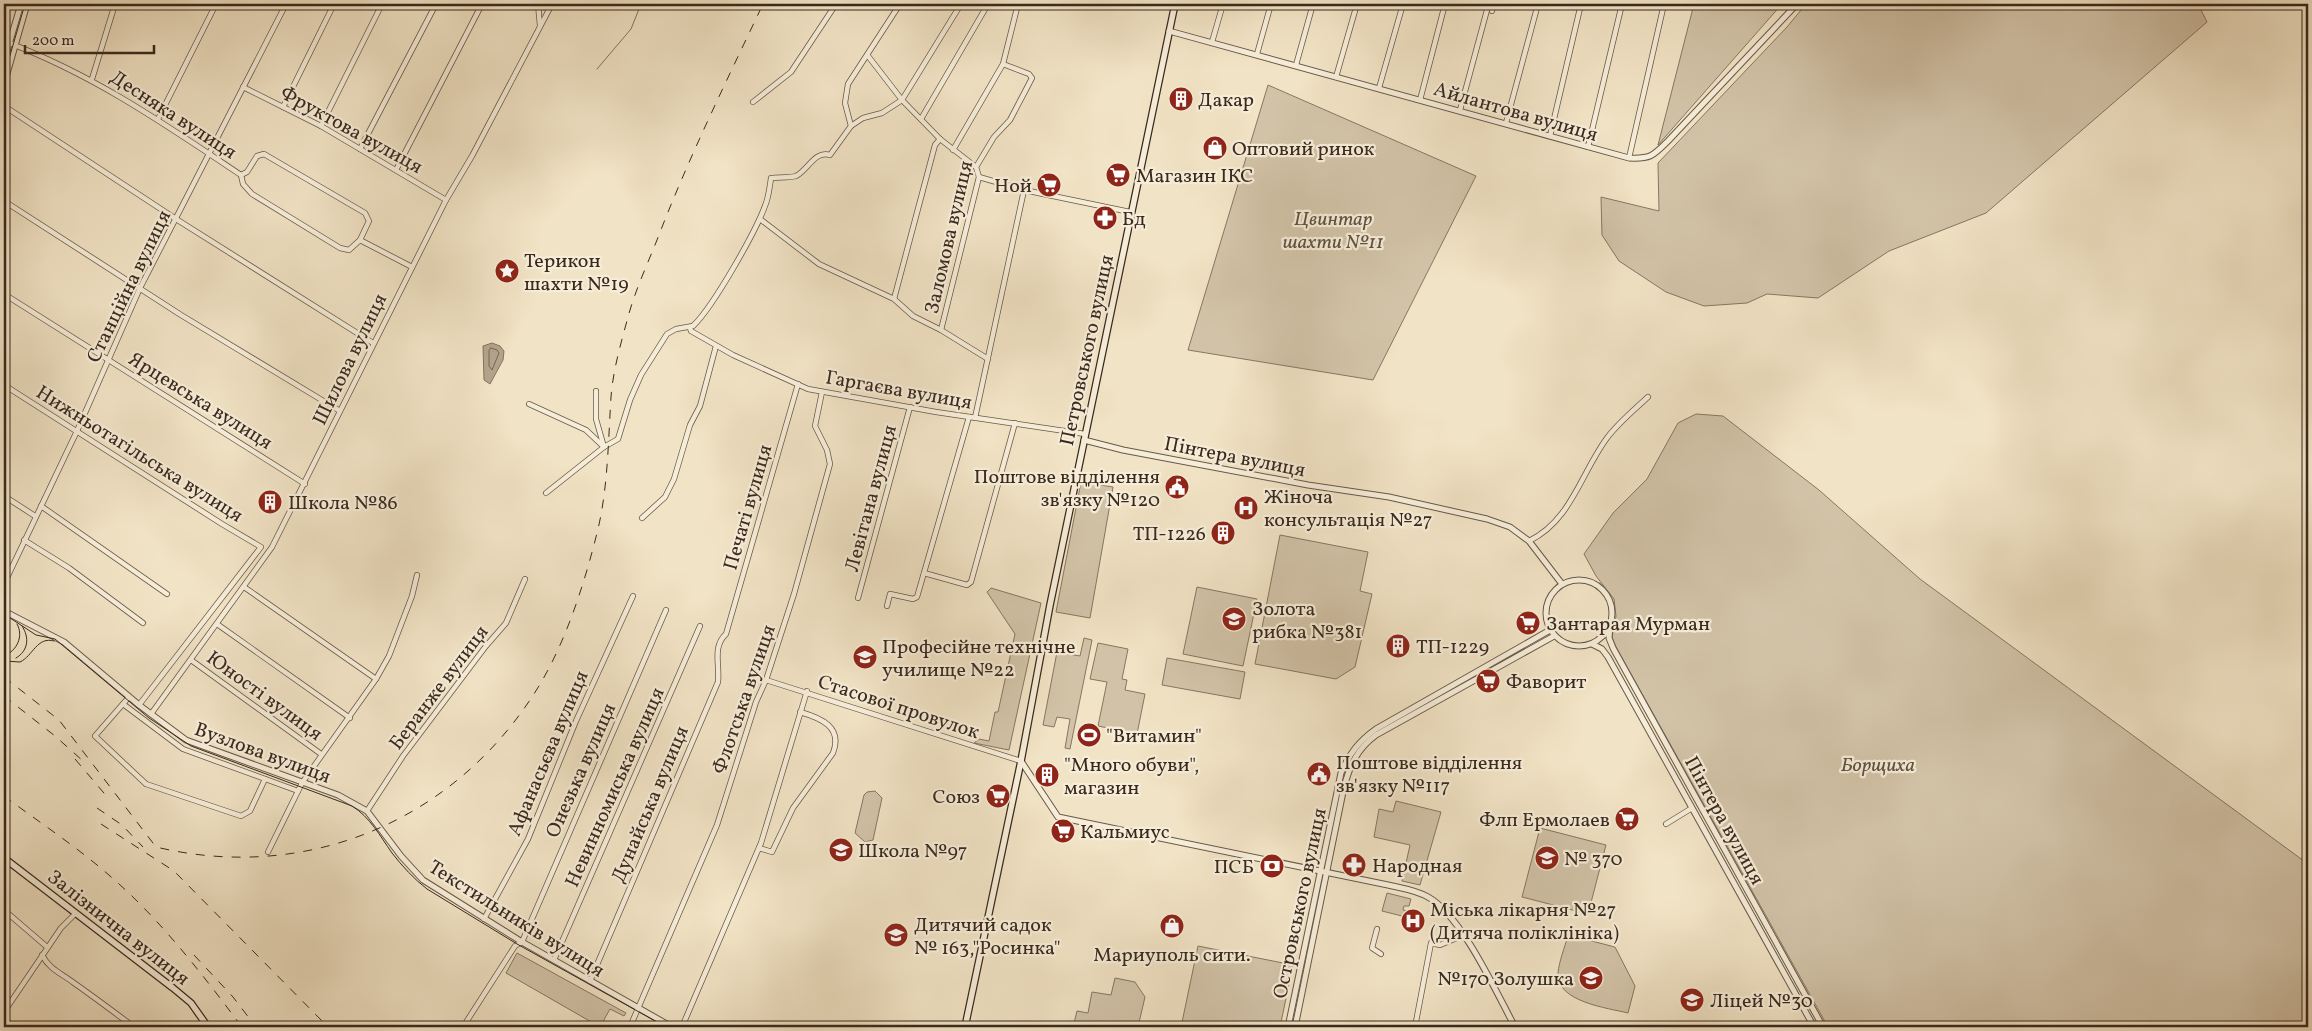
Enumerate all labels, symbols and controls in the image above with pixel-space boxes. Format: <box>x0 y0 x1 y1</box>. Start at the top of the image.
scale bar <box>25 22 154 54</box>
text: 200 m <box>32 31 75 52</box>
street label: Десняка вулиця <box>104 64 242 167</box>
street label: Айлантова вулиця <box>1430 76 1601 150</box>
street label: Фруктова вулиця <box>275 80 427 182</box>
building icon: Дакар <box>1168 86 1194 112</box>
place label: Дакар <box>1198 87 1254 115</box>
shop icon: Оптовий ринок <box>1202 135 1228 161</box>
place label: Оптовий ринок <box>1232 136 1375 164</box>
street label: Заломова вулиця <box>919 158 981 317</box>
supermarket icon: Магазин ІКС <box>1105 162 1131 188</box>
place label: Магазин ІКС <box>1136 163 1253 191</box>
supermarket icon: Ной <box>1036 172 1062 198</box>
place label: Ной <box>994 173 1032 201</box>
pharmacy icon: Бд <box>1092 205 1118 231</box>
street label: Станційна вулиця <box>81 206 179 368</box>
place label: Бд <box>1122 206 1146 234</box>
park label: Цвинтар шахти №11 <box>1283 206 1383 257</box>
place label: Терикон шахти №19 <box>524 248 629 299</box>
street label: Петровського вулиця <box>1054 252 1122 449</box>
place icon: Терикон шахти №19 <box>494 258 520 284</box>
street label: Шилова вулиця <box>307 289 395 431</box>
street label: Ярцевська вулиця <box>123 346 277 457</box>
street label: Гаргаєва вулиця <box>823 364 974 418</box>
street label: Нижньотагільська вулиця <box>30 379 248 530</box>
street label: Левітана вулиця <box>839 422 905 575</box>
street label: Пінтера вулиця <box>1162 431 1308 485</box>
street label: Печаті вулиця <box>718 441 780 574</box>
place label: Поштове відділення зв'язку №120 <box>974 464 1160 515</box>
public building icon: Поштове відділення зв'язку №120 <box>1164 474 1190 500</box>
place label: Жіноча консультація №27 <box>1264 484 1433 535</box>
building icon: Школа №86 <box>257 489 283 515</box>
place label: Школа №86 <box>288 490 398 518</box>
hospital icon: Жіноча консультація №27 <box>1233 495 1259 521</box>
building icon: ТП-1226 <box>1210 520 1236 546</box>
place label: ТП-1226 <box>1133 521 1206 549</box>
place label: Золота рибка №381 <box>1252 596 1362 647</box>
school or university icon: Золота рибка №381 <box>1221 606 1247 632</box>
supermarket icon: Зантарая Мурман <box>1515 610 1541 636</box>
place label: Зантарая Мурман <box>1546 611 1710 639</box>
street label: Беранже вулиця <box>383 620 496 757</box>
street label: Флотська вулиця <box>706 621 784 778</box>
building icon: ТП-1229 <box>1385 633 1411 659</box>
place label: Професійне технічне училище №22 <box>882 634 1075 685</box>
place label: ТП-1229 <box>1416 634 1489 662</box>
school or university icon: Професійне технічне училище №22 <box>852 644 878 670</box>
street label: Юності вулиця <box>200 645 328 748</box>
street label: Афанасьєва вулиця <box>501 667 596 841</box>
supermarket icon: Фаворит <box>1475 668 1501 694</box>
street label: Стасової провулок <box>814 669 983 747</box>
place label: Фаворит <box>1506 669 1586 697</box>
street label: Невинномиська вулиця <box>559 683 673 892</box>
street label: Онезька вулиця <box>540 699 624 843</box>
street label: Вузлова вулиця <box>190 716 334 792</box>
street label: Дунайська вулиця <box>605 722 697 887</box>
sports icon: "Витамин" <box>1076 722 1102 748</box>
place label: "Витамин" <box>1106 723 1202 751</box>
place label: Поштове відділення зв'язку №117 <box>1336 750 1522 801</box>
street label: Пінтера вулиця <box>1676 751 1770 890</box>
place label: "Много обуви", магазин <box>1064 752 1199 803</box>
park label: Борщиха <box>1841 752 1915 780</box>
public building icon: Поштове відділення зв'язку №117 <box>1306 761 1332 787</box>
building icon: "Много обуви", магазин <box>1034 762 1060 788</box>
supermarket icon: Союз <box>985 783 1011 809</box>
place label: Союз <box>933 784 980 812</box>
street label: Островського вулиця <box>1267 806 1335 1001</box>
supermarket icon: Флп Ермолаев <box>1614 806 1640 832</box>
place label: Флп Ермолаев <box>1479 807 1610 835</box>
supermarket icon: Кальмиус <box>1050 818 1076 844</box>
place label: Кальмиус <box>1080 819 1170 847</box>
school or university icon: Школа №97 <box>828 837 854 863</box>
place label: Школа №97 <box>858 838 968 866</box>
school or university icon: № 370 <box>1534 845 1560 871</box>
place label: № 370 <box>1564 846 1623 874</box>
pharmacy icon: Народная <box>1341 852 1367 878</box>
bank icon: ПСБ <box>1259 853 1285 879</box>
place label: Народная <box>1372 853 1462 881</box>
street label: Текстильників вулиця <box>423 854 609 985</box>
place label: ПСБ <box>1214 854 1254 882</box>
street label: Залізнична вулиця <box>41 864 195 993</box>
place label: Міська лікарня №27 (Дитяча поліклініка) <box>1430 897 1619 948</box>
hospital icon: Міська лікарня №27 (Дитяча поліклініка) <box>1400 908 1426 934</box>
place label: Дитячий садок № 163,"Росинка" <box>914 912 1061 963</box>
shop icon: Мариуполь сити. <box>1159 913 1185 939</box>
school or university icon: Дитячий садок № 163,"Росинка" <box>883 922 909 948</box>
place label: Мариуполь сити. <box>1093 942 1251 970</box>
school or university icon: №170 Золушка <box>1578 965 1604 991</box>
place label: №170 Золушка <box>1437 966 1574 994</box>
school or university icon: Ліцей №30 <box>1679 987 1705 1013</box>
place label: Ліцей №30 <box>1710 988 1813 1016</box>

